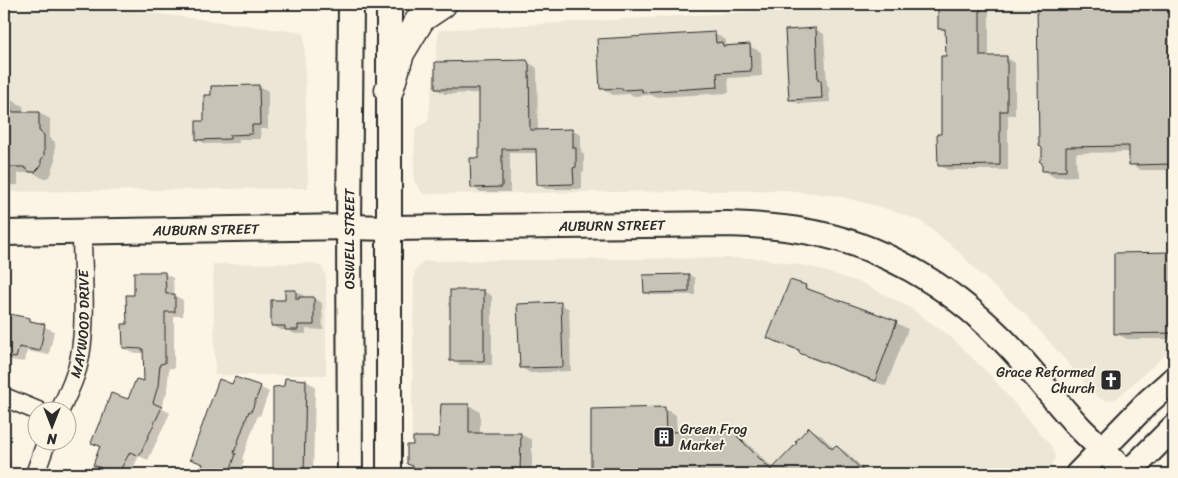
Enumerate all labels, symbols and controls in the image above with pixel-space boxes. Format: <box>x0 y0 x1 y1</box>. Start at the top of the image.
street label: OSWELL STREET <box>337 187 362 289</box>
street label: AUBURN STREET <box>558 213 666 239</box>
street label: AUBURN STREET <box>152 217 260 243</box>
street label: MAYWOOD DRIVE <box>63 268 97 381</box>
place label: Grace Reformed Church <box>996 360 1097 401</box>
church icon: Grace Reformed Church <box>1099 368 1123 392</box>
north arrow <box>28 400 78 450</box>
place label: Green Frog Market <box>680 417 747 458</box>
building icon: Green Frog Market <box>652 425 676 449</box>
text: N <box>47 426 58 451</box>

